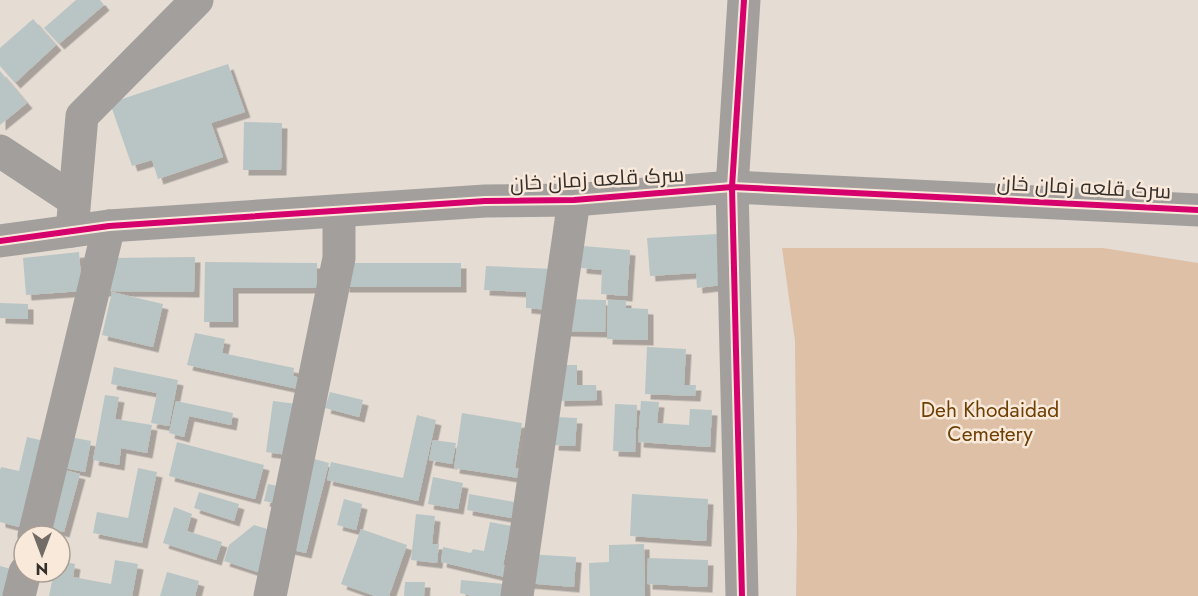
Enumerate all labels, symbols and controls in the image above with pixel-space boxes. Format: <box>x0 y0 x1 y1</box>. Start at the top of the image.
street label: سرک قلعه زمان خان <box>509 159 685 199</box>
street label: سرک قلعه زمان خان <box>996 167 1172 207</box>
park label: Deh Khodaidad Cemetery <box>921 395 1059 449</box>
north arrow <box>12 524 72 584</box>
text: N <box>36 557 48 580</box>

